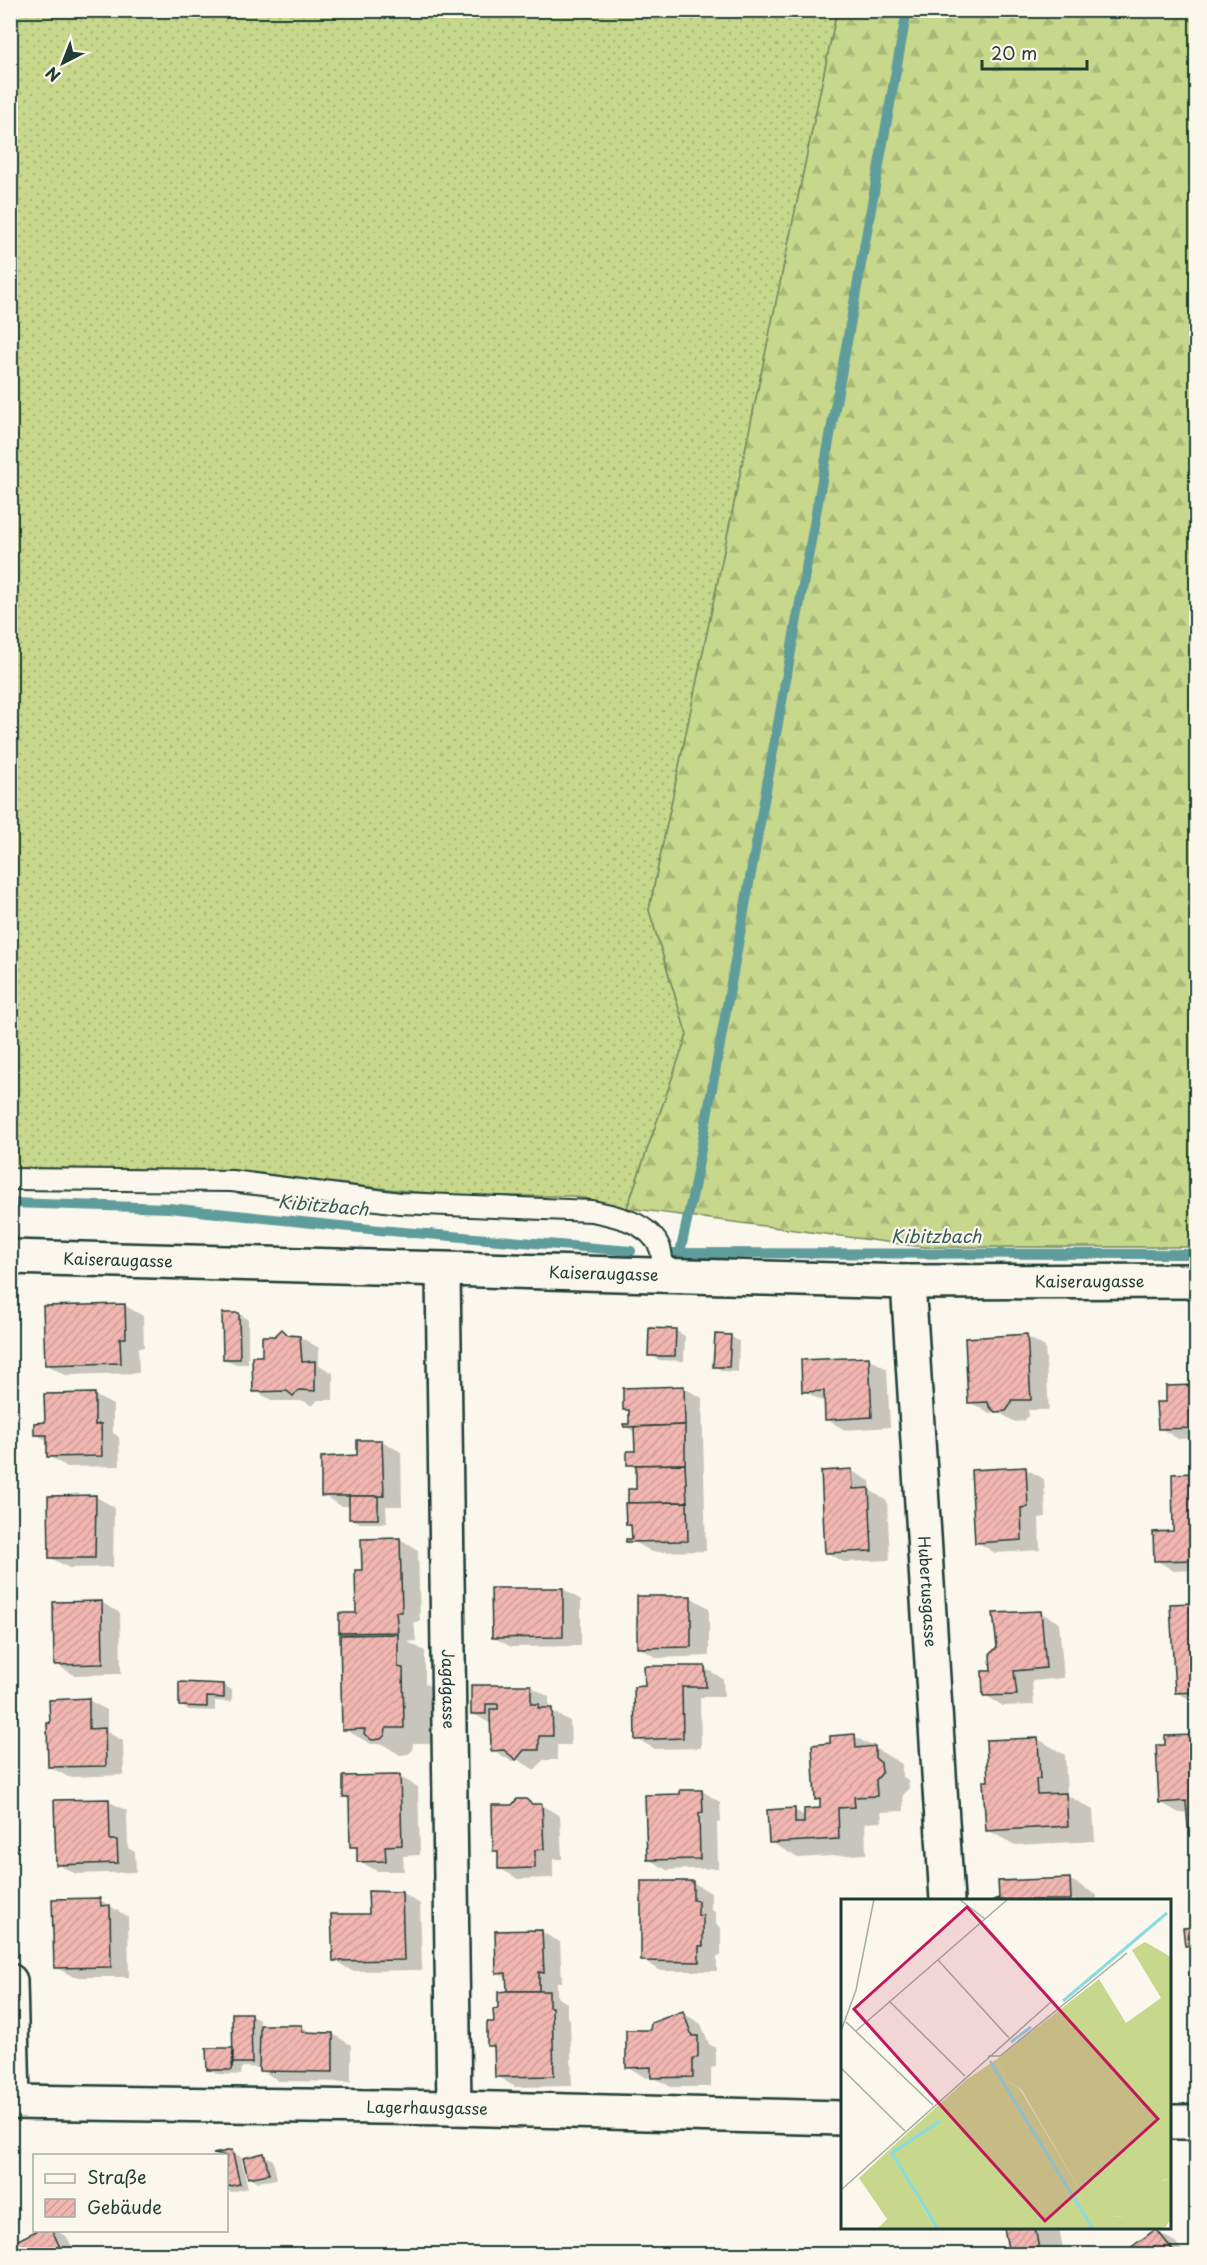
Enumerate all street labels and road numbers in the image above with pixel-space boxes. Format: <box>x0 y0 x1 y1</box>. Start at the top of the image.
street label: Kaiseraugasse <box>63 1245 173 1273</box>
street label: Kaiseraugasse <box>549 1259 659 1286</box>
street label: Kaiseraugasse <box>1035 1268 1145 1293</box>
street label: Hubertusgasse <box>913 1535 944 1648</box>
street label: Jagdgasse <box>437 1649 462 1729</box>
street label: Lagerhausgasse <box>366 2094 488 2120</box>

